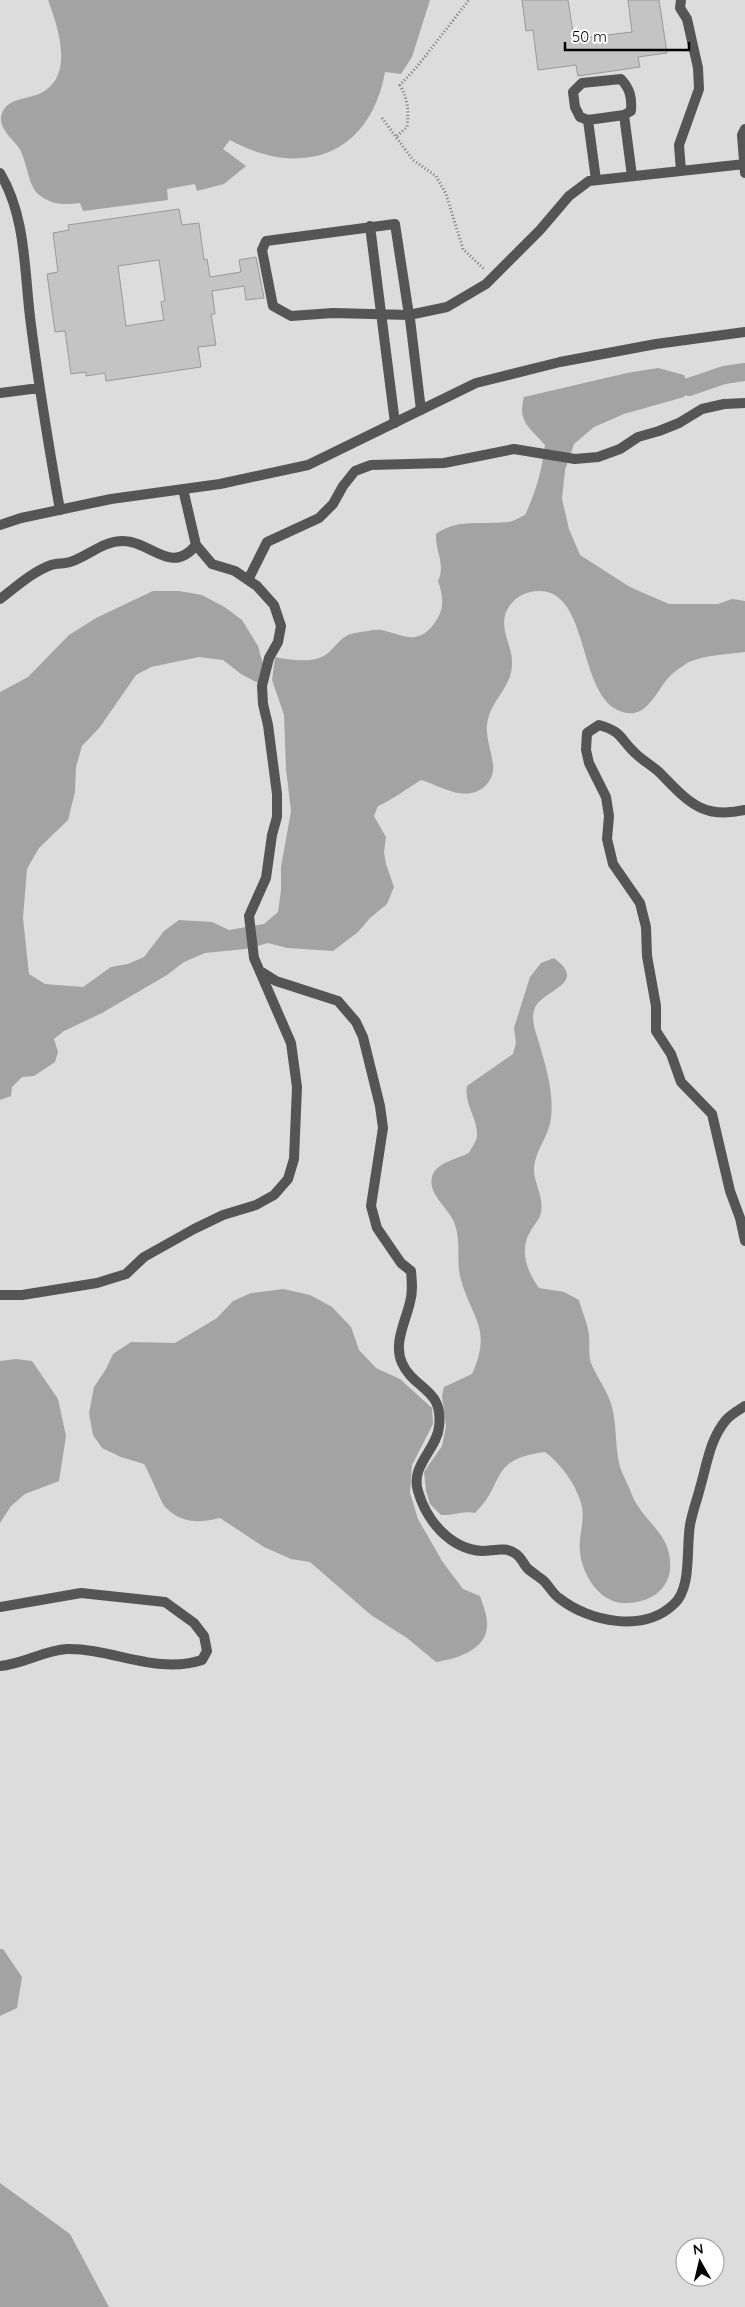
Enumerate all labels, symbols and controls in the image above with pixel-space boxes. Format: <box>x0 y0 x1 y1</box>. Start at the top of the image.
scale bar <box>565 20 689 52</box>
text: 50 m <box>572 27 607 46</box>
north arrow <box>675 2237 725 2287</box>
text: N <box>692 2239 705 2259</box>

